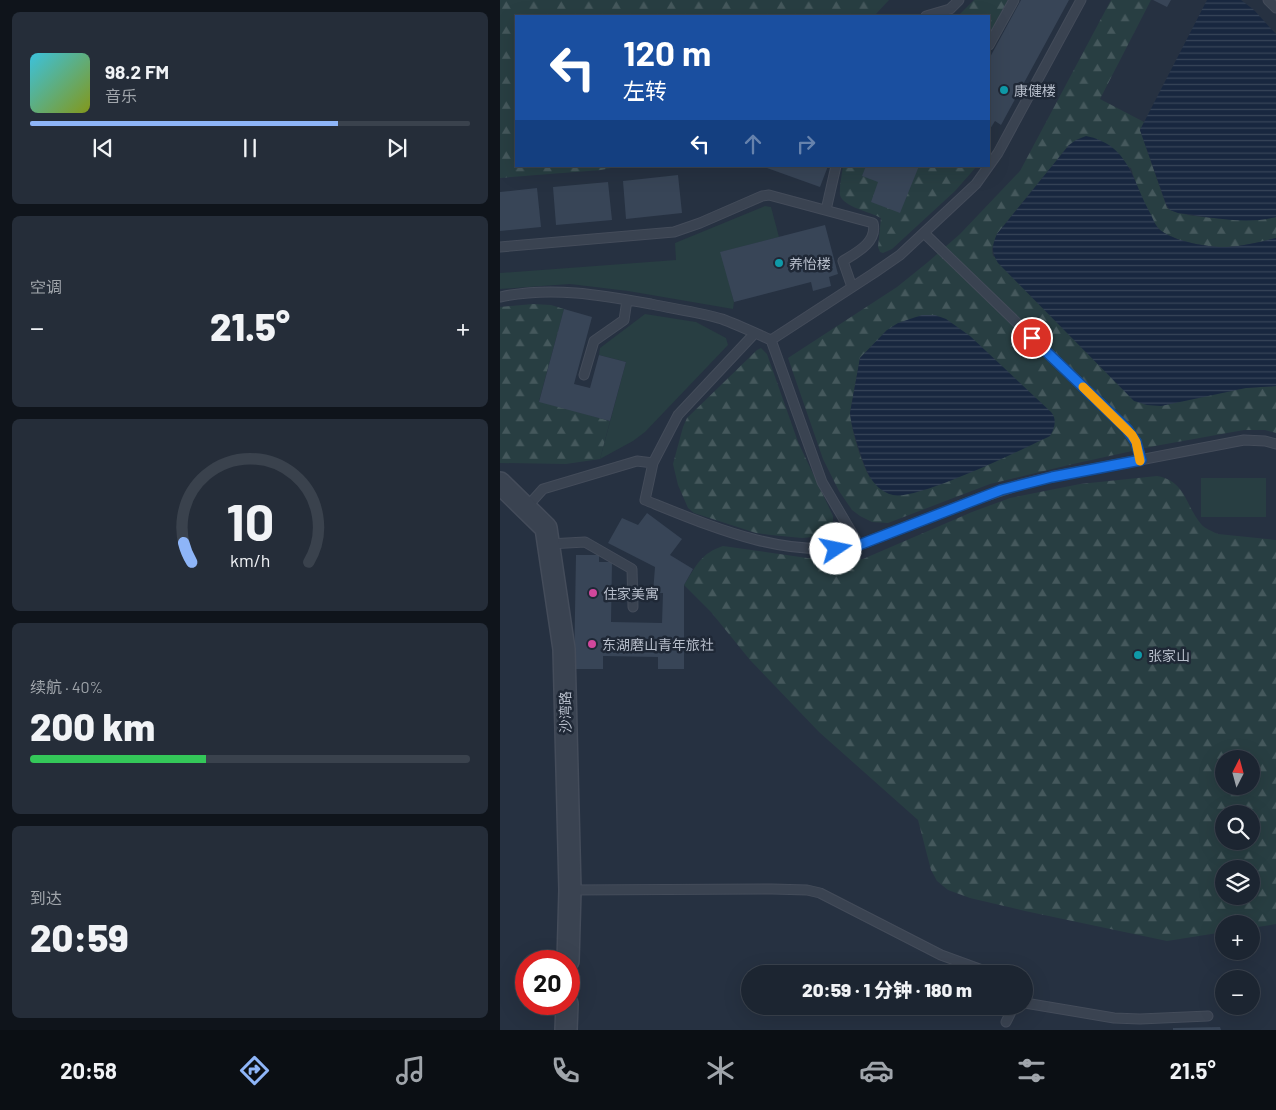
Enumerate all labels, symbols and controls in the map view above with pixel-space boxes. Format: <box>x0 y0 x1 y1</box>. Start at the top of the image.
text: 120 m <box>623 31 711 73</box>
icon: left <box>540 35 605 100</box>
text: 98.2 FM <box>105 60 169 83</box>
text: 左转 <box>623 77 667 103</box>
place label: 康健楼 <box>1014 82 1056 99</box>
marker: 康健楼 <box>998 84 1010 96</box>
text: 音乐 <box>105 86 137 105</box>
icon: left <box>686 130 714 158</box>
icon: ahead <box>739 130 767 158</box>
icon: right <box>792 130 820 158</box>
icon: previous <box>89 134 117 162</box>
icon: pause <box>236 134 264 162</box>
icon: next <box>383 134 411 162</box>
place label: 养怡楼 <box>789 255 831 272</box>
marker: 养怡楼 <box>773 257 785 269</box>
text: 空调 <box>30 277 62 296</box>
text: 21.5° <box>210 303 290 349</box>
text: − <box>30 310 44 344</box>
text: + <box>456 310 470 344</box>
pin <box>1011 317 1053 359</box>
icon: arrive <box>1018 324 1046 352</box>
text: 10 <box>226 489 274 551</box>
position arrow <box>809 522 861 574</box>
text: km/h <box>230 549 270 571</box>
place label: 住家美寓 <box>603 585 659 602</box>
marker: 住家美寓 <box>587 587 599 599</box>
place label: 东湖磨山青年旅社 <box>602 636 714 653</box>
marker: 东湖磨山青年旅社 <box>586 638 598 650</box>
place label: 张家山 <box>1148 647 1190 664</box>
marker: 张家山 <box>1132 649 1144 661</box>
text: 续航 · 40% <box>30 677 103 696</box>
street label: 沙湾路 <box>556 691 574 733</box>
text: 200 km <box>30 703 155 749</box>
north arrow <box>1215 750 1260 795</box>
map controls <box>1215 750 1260 1015</box>
button: search <box>1215 805 1260 850</box>
button: layers <box>1215 860 1260 905</box>
text: 到达 <box>30 888 62 907</box>
text: 20:59 <box>30 914 129 960</box>
button: + <box>1215 915 1260 960</box>
speed limit sign: 20 <box>515 950 580 1015</box>
button: − <box>1215 970 1260 1015</box>
text: 20:59 · 1 分钟 · 180 m <box>802 978 972 1001</box>
icon: directions <box>237 1053 272 1088</box>
icon: music <box>393 1053 428 1088</box>
icon: phone <box>548 1053 583 1088</box>
icon: climate <box>703 1053 738 1088</box>
icon: car <box>859 1053 894 1088</box>
icon: filters <box>1014 1053 1049 1088</box>
text: 20:58 <box>60 1057 117 1083</box>
text: 21.5° <box>1170 1057 1216 1083</box>

